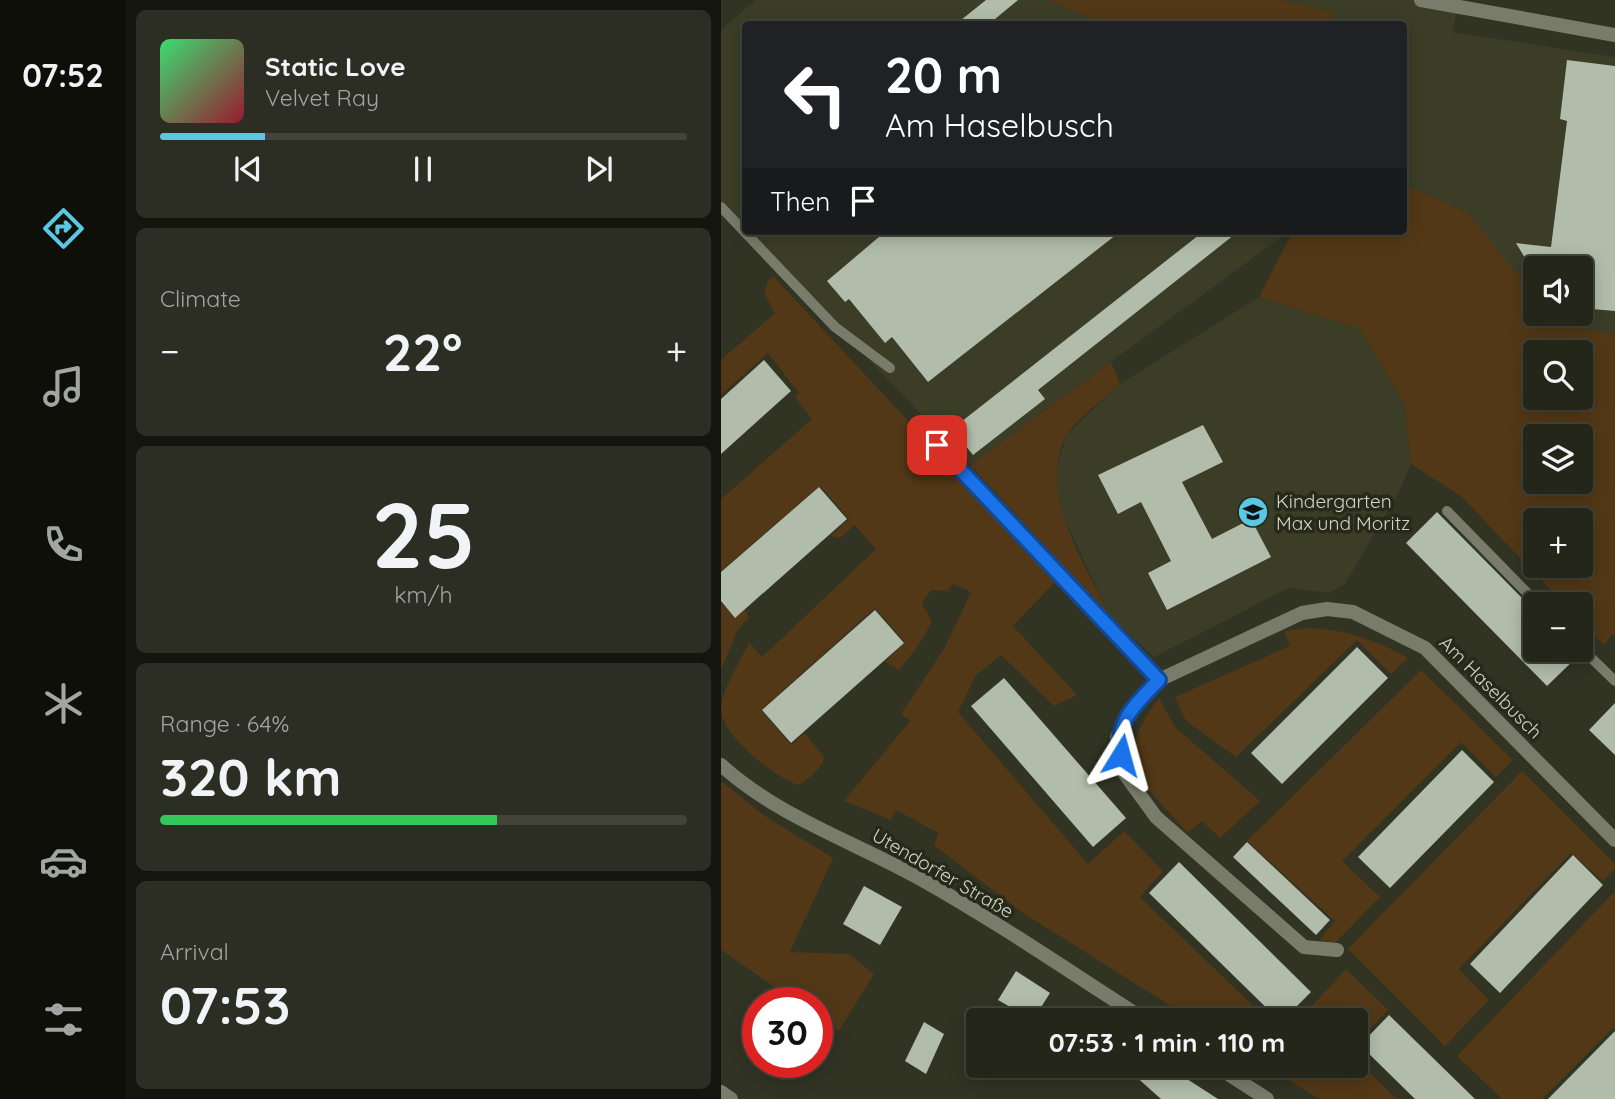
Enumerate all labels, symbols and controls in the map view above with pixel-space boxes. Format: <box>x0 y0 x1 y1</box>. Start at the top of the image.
text: 20 m <box>885 44 1002 105</box>
icon: left <box>770 49 861 140</box>
text: Static Love <box>265 50 406 83</box>
text: 07:52 <box>22 55 104 95</box>
text: Velvet Ray <box>265 83 379 112</box>
text: Am Haselbusch <box>885 105 1114 145</box>
icon: previous <box>229 150 267 188</box>
icon: pause <box>404 150 442 188</box>
icon: next <box>580 150 618 188</box>
icon: arrive <box>844 182 882 220</box>
text: Then <box>770 185 830 218</box>
icon: directions <box>39 204 88 253</box>
map controls <box>1523 256 1593 662</box>
button: sound <box>1523 256 1593 326</box>
text: Climate <box>160 284 241 313</box>
text: 22° <box>383 319 462 384</box>
text: − <box>160 327 180 375</box>
text: + <box>666 327 687 375</box>
button: search <box>1523 340 1593 410</box>
icon: music <box>39 362 88 411</box>
pin <box>907 415 967 475</box>
button: layers <box>1523 424 1593 494</box>
icon: arrive <box>918 426 956 464</box>
text: 25 <box>371 477 476 591</box>
place label: Kindergarten Max und Moritz <box>1276 489 1410 535</box>
school or university icon: Kindergarten Max und Moritz <box>1236 495 1270 529</box>
button: + <box>1523 508 1593 578</box>
icon: phone <box>39 520 88 569</box>
text: km/h <box>394 580 453 609</box>
button: − <box>1523 592 1593 662</box>
street label: Am Haselbusch <box>1434 630 1548 744</box>
icon: climate <box>39 679 88 728</box>
text: Range · 64% <box>160 709 289 738</box>
position arrow <box>1084 718 1158 792</box>
text: 320 km <box>160 744 342 809</box>
street label: Utendorfer Straße <box>868 823 1018 923</box>
icon: car <box>39 837 88 886</box>
text: Arrival <box>160 937 229 966</box>
text: 07:53 <box>160 972 290 1037</box>
speed limit sign: 30 <box>742 987 833 1078</box>
icon: filters <box>39 995 88 1044</box>
text: 07:53 · 1 min · 110 m <box>1049 1026 1285 1059</box>

